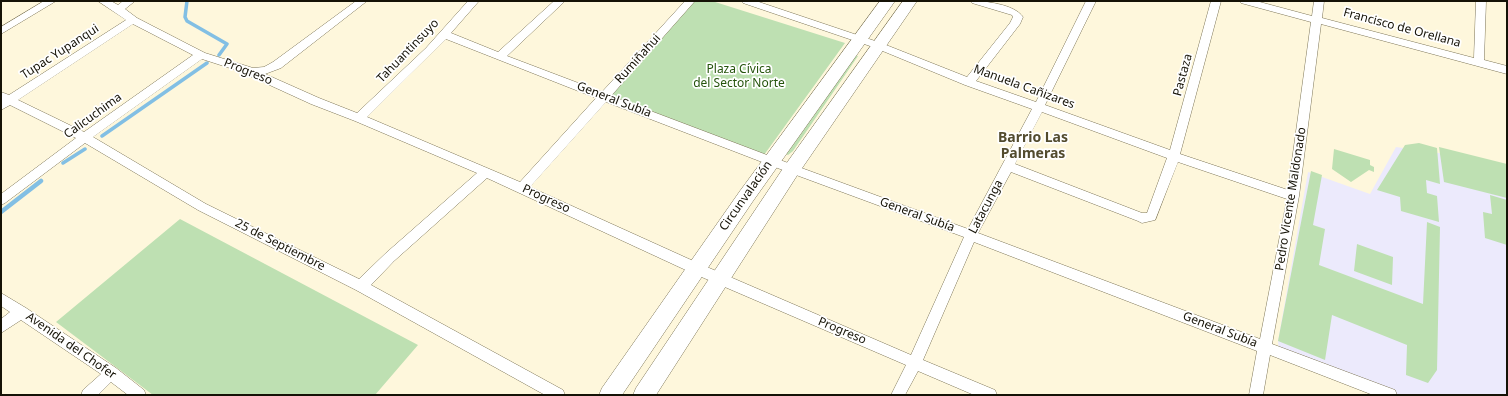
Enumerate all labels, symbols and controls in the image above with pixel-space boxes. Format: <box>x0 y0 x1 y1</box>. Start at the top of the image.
street label: Francisco de Orellana <box>1342 5 1462 51</box>
street label: Tahuantinsuyo <box>374 16 442 86</box>
street label: Tupac Yupanqui <box>18 22 102 82</box>
street label: Rumiñahui <box>612 31 664 87</box>
street label: Pastaza <box>1170 52 1196 98</box>
street label: Progreso <box>222 56 274 88</box>
street label: Manuela Cañizares <box>971 62 1077 112</box>
park label: Plaza Cívica del Sector Norte <box>693 63 785 91</box>
street label: General Subía <box>575 79 653 121</box>
street label: Calicuchima <box>61 90 125 142</box>
street label: Pedro Vicente Maldonado <box>1273 126 1309 272</box>
district label: Barrio Las Palmeras <box>998 130 1068 162</box>
street label: Circunvalación <box>717 158 775 234</box>
street label: Latacunga <box>966 178 1006 236</box>
street label: Progreso <box>520 182 572 216</box>
street label: General Subía <box>878 195 956 235</box>
street label: 25 de Septiembre <box>233 216 327 274</box>
street label: Avenida del Chofer <box>23 309 119 383</box>
street label: General Subía <box>1181 309 1259 351</box>
street label: Progreso <box>816 314 868 348</box>

